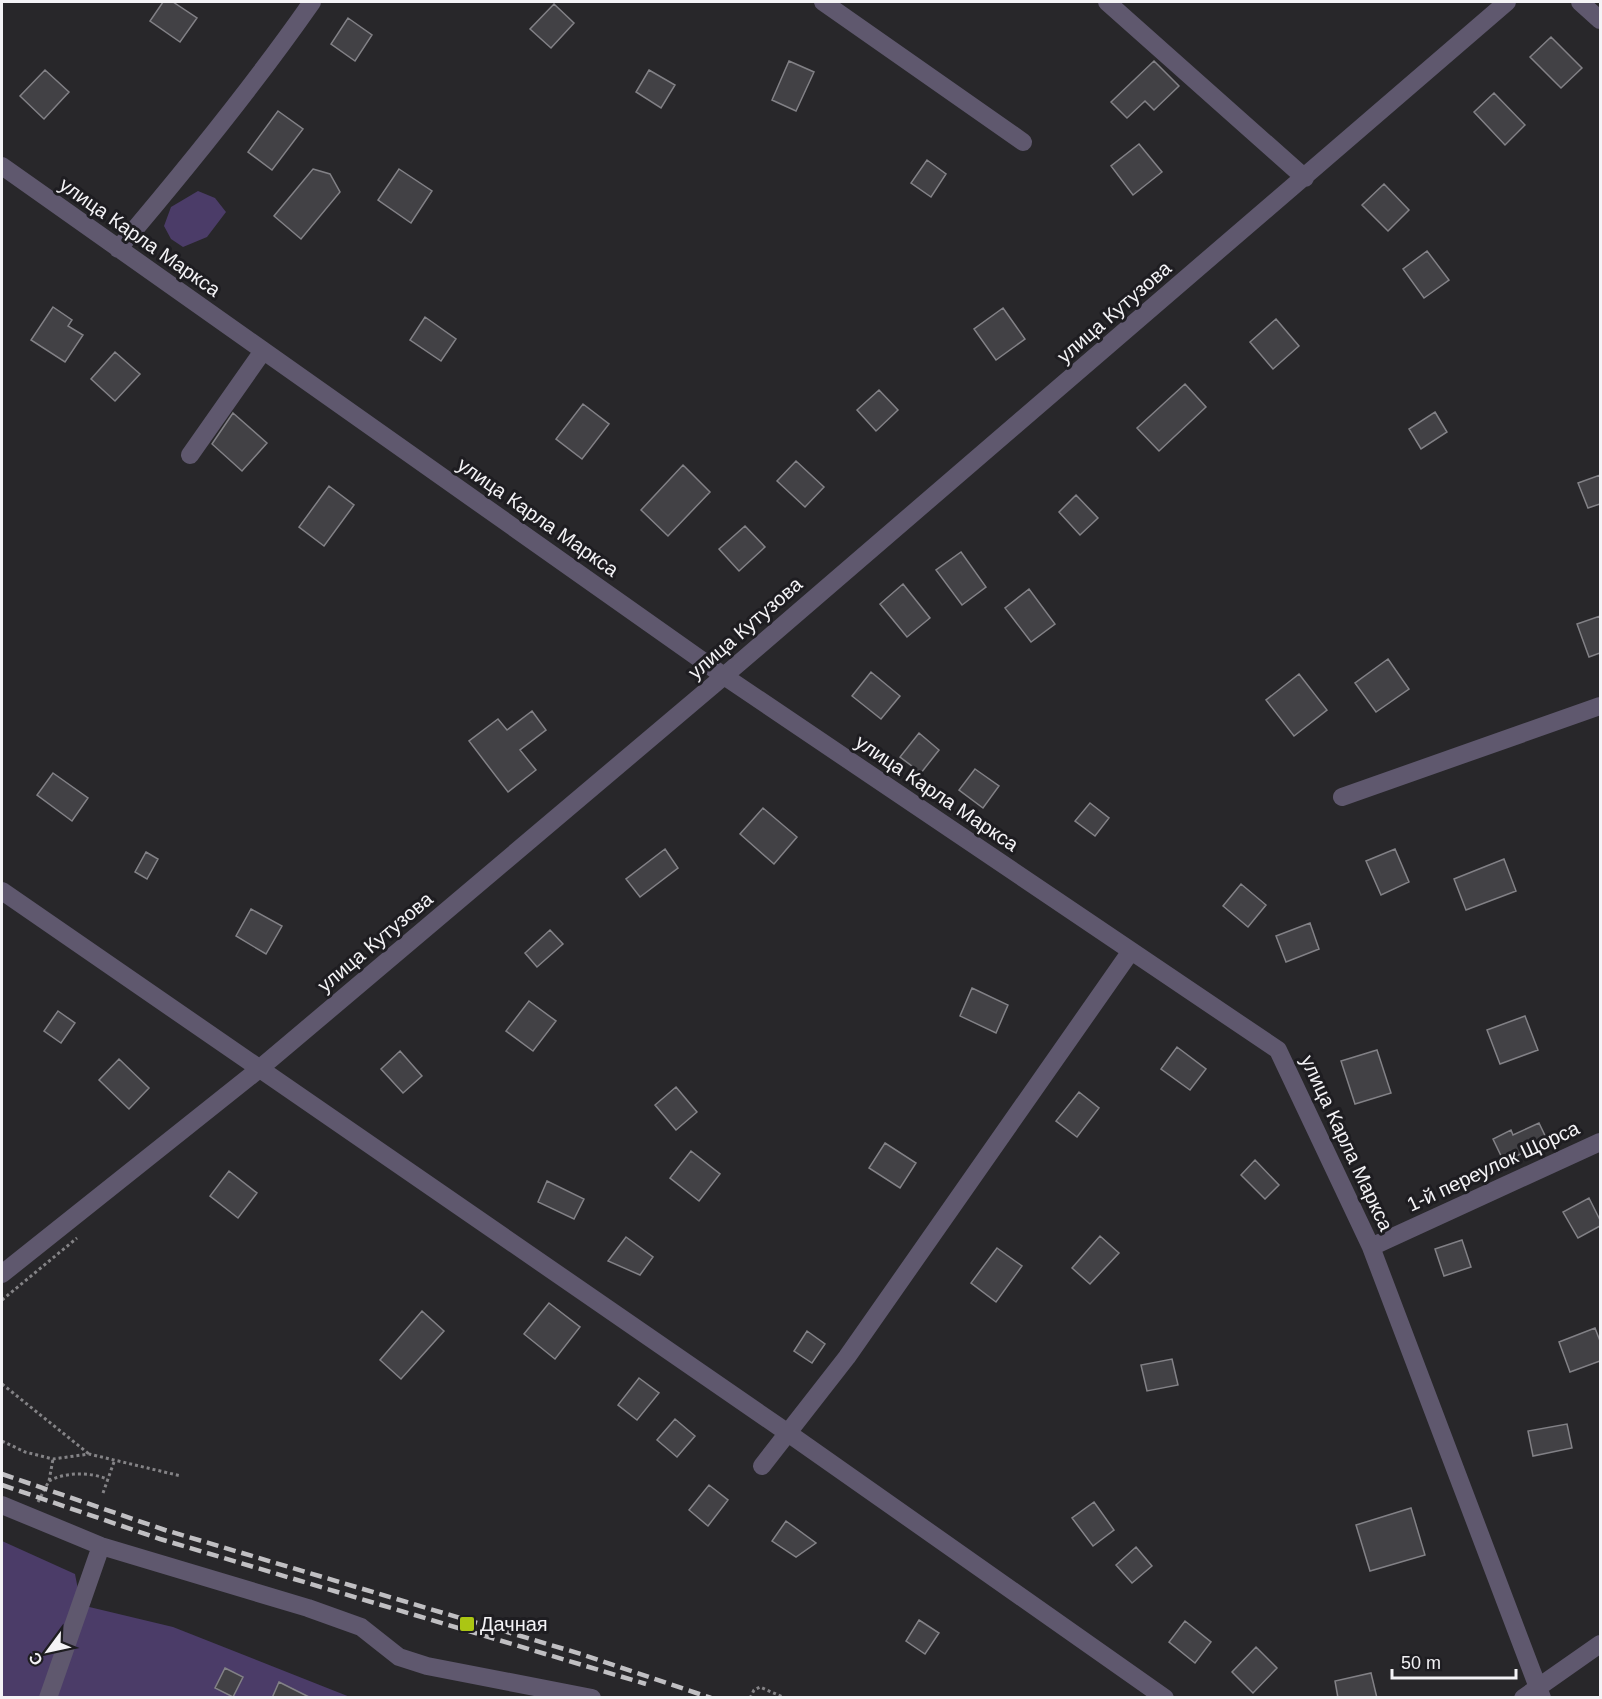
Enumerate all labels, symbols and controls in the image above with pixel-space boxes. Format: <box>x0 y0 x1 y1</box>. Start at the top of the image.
street label: улица Карла Маркса <box>55 173 225 301</box>
street label: улица Кутузова <box>1053 256 1176 367</box>
street label: улица Карла Маркса <box>453 453 623 581</box>
street label: улица Кутузова <box>684 572 807 683</box>
street label: улица Карла Маркса <box>852 730 1023 856</box>
street label: улица Кутузова <box>313 887 438 996</box>
street label: улица Карла Маркса <box>1297 1052 1398 1235</box>
street label: 1-й переулок Щорса <box>1403 1116 1583 1216</box>
place label: Дачная <box>480 1613 548 1635</box>
marker: Дачная <box>458 1615 476 1633</box>
north arrow <box>18 1621 78 1681</box>
scale bar <box>1392 1642 1516 1680</box>
text: С <box>25 1649 46 1668</box>
text: 50 m <box>1401 1653 1441 1673</box>

